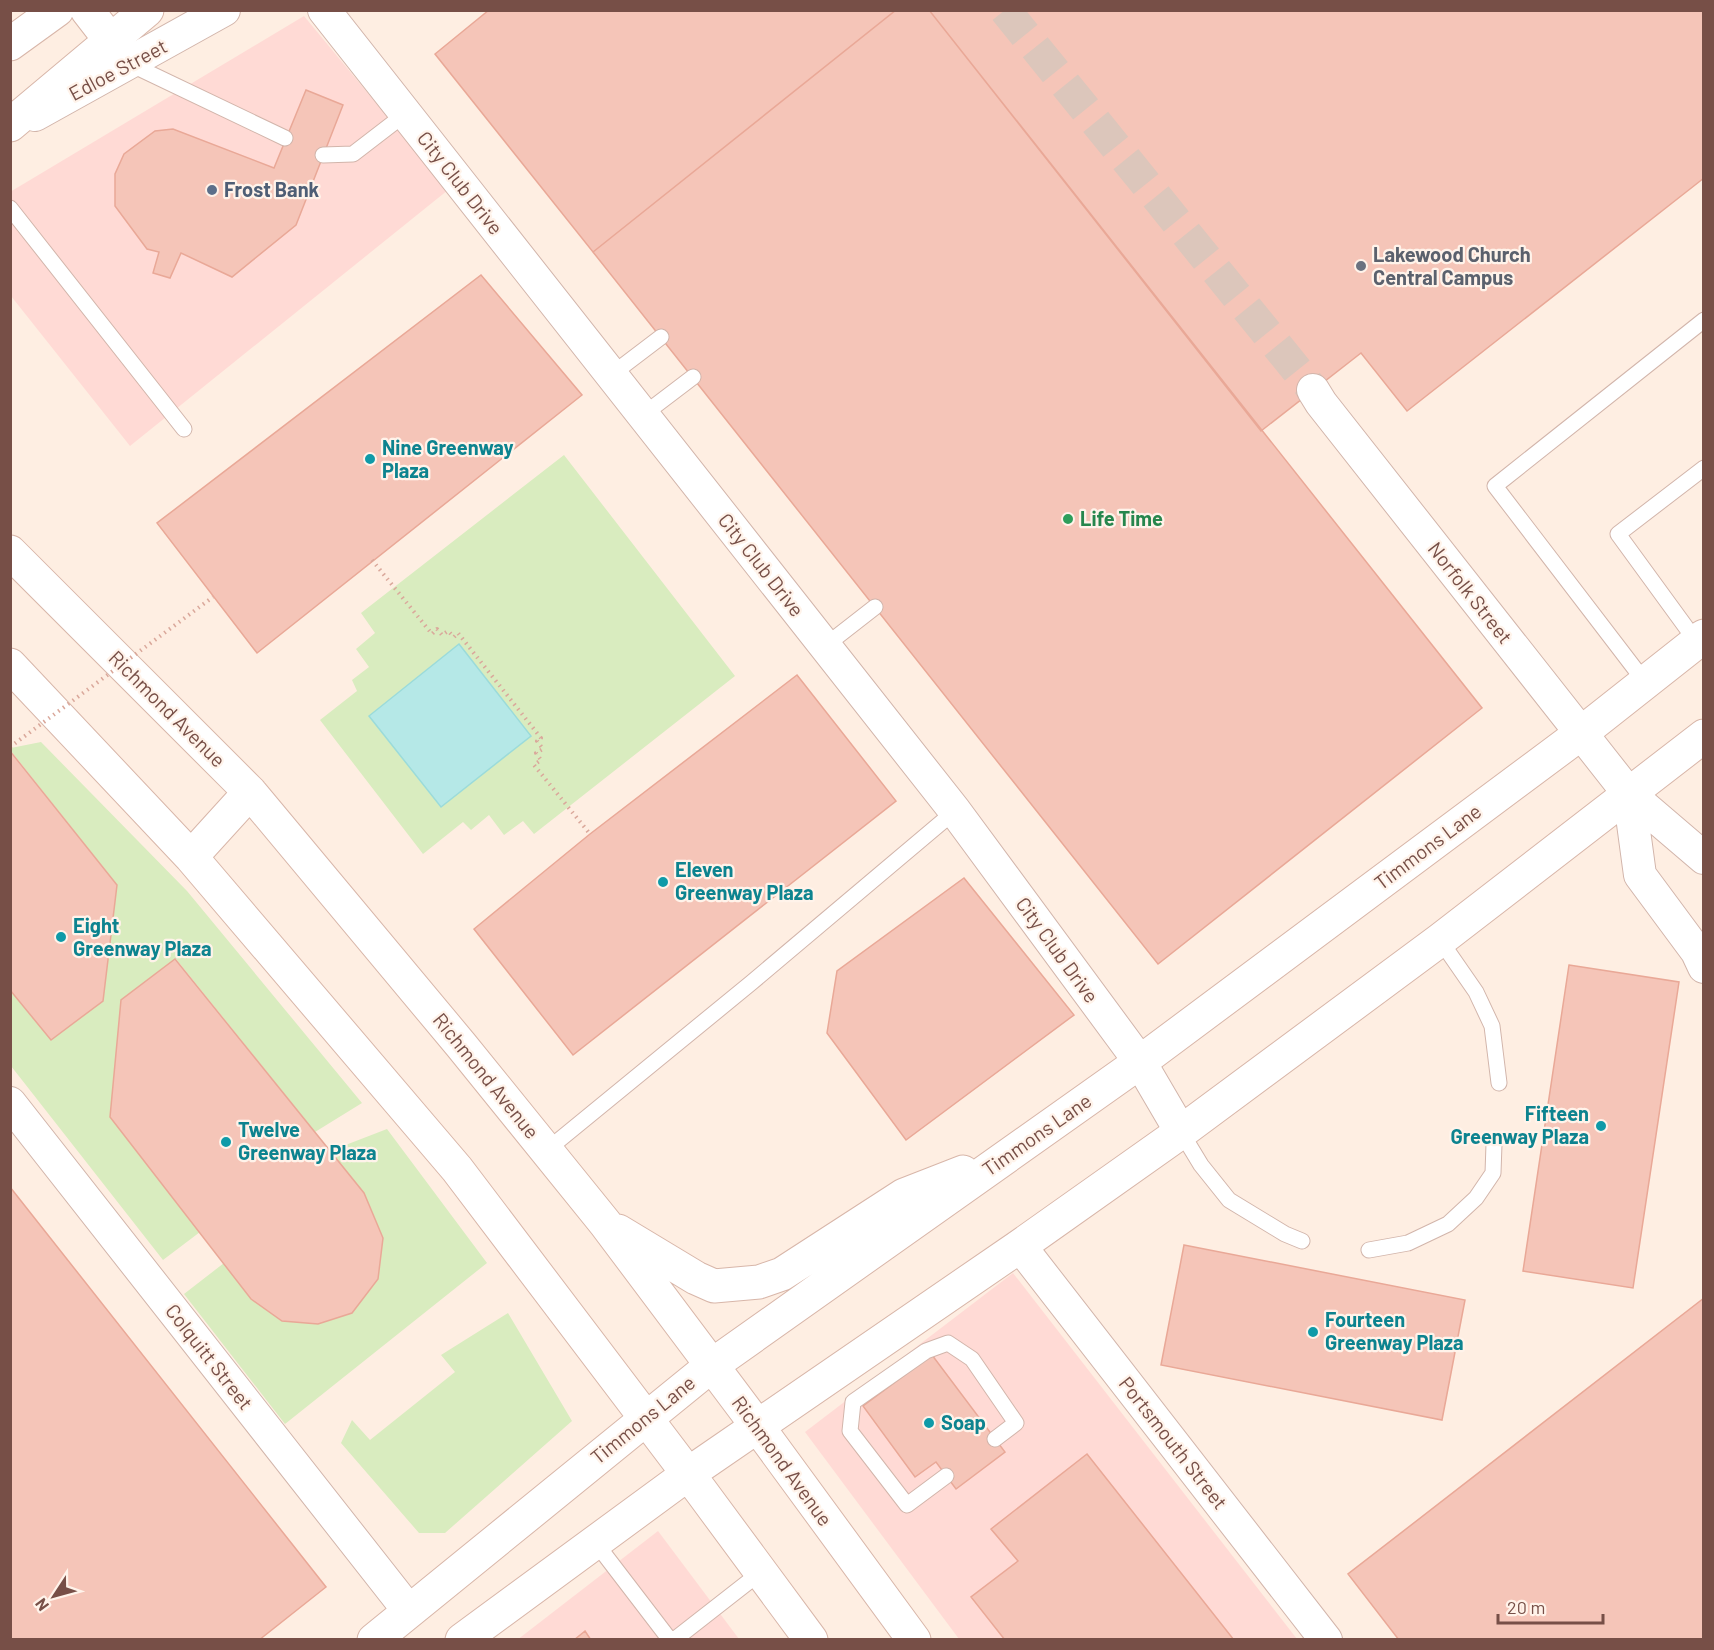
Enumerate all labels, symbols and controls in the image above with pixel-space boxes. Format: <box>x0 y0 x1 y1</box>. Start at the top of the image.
street label: Edloe Street <box>64 33 171 105</box>
street label: City Club Drive <box>413 126 509 239</box>
place label: Frost Bank <box>224 177 320 201</box>
marker: Frost Bank <box>205 183 219 197</box>
place label: Lakewood Church Central Campus <box>1373 242 1531 289</box>
marker: Lakewood Church Central Campus <box>1354 259 1368 273</box>
place label: Nine Greenway Plaza <box>382 435 514 482</box>
marker: Nine Greenway Plaza <box>363 452 377 466</box>
place label: Life Time <box>1080 506 1163 530</box>
street label: City Club Drive <box>714 508 810 621</box>
marker: Life Time <box>1061 512 1075 526</box>
street label: Norfolk Street <box>1424 537 1518 648</box>
street label: Richmond Avenue <box>104 645 231 772</box>
street label: Timmons Lane <box>1369 798 1485 894</box>
place label: Eleven Greenway Plaza <box>675 857 814 904</box>
marker: Eleven Greenway Plaza <box>656 875 670 889</box>
street label: City Club Drive <box>1011 892 1104 1007</box>
place label: Eight Greenway Plaza <box>73 913 212 960</box>
marker: Eight Greenway Plaza <box>54 930 68 944</box>
street label: Richmond Avenue <box>429 1008 545 1143</box>
street label: Timmons Lane <box>977 1088 1095 1181</box>
place label: Fifteen Greenway Plaza <box>1450 1101 1589 1148</box>
place label: Twelve Greenway Plaza <box>238 1117 377 1164</box>
marker: Fifteen Greenway Plaza <box>1594 1119 1608 1133</box>
marker: Twelve Greenway Plaza <box>219 1135 233 1149</box>
street label: Colquitt Street <box>161 1299 259 1414</box>
place label: Fourteen Greenway Plaza <box>1325 1307 1464 1354</box>
marker: Fourteen Greenway Plaza <box>1306 1325 1320 1339</box>
street label: Timmons Lane <box>585 1370 699 1469</box>
street label: Portsmouth Street <box>1115 1371 1233 1513</box>
street label: Richmond Avenue <box>728 1391 838 1530</box>
place label: Soap <box>941 1410 986 1434</box>
marker: Soap <box>922 1416 936 1430</box>
north arrow <box>24 1566 84 1626</box>
scale bar <box>1498 1587 1603 1625</box>
text: N <box>31 1595 52 1615</box>
text: 20 m <box>1507 1596 1545 1618</box>

